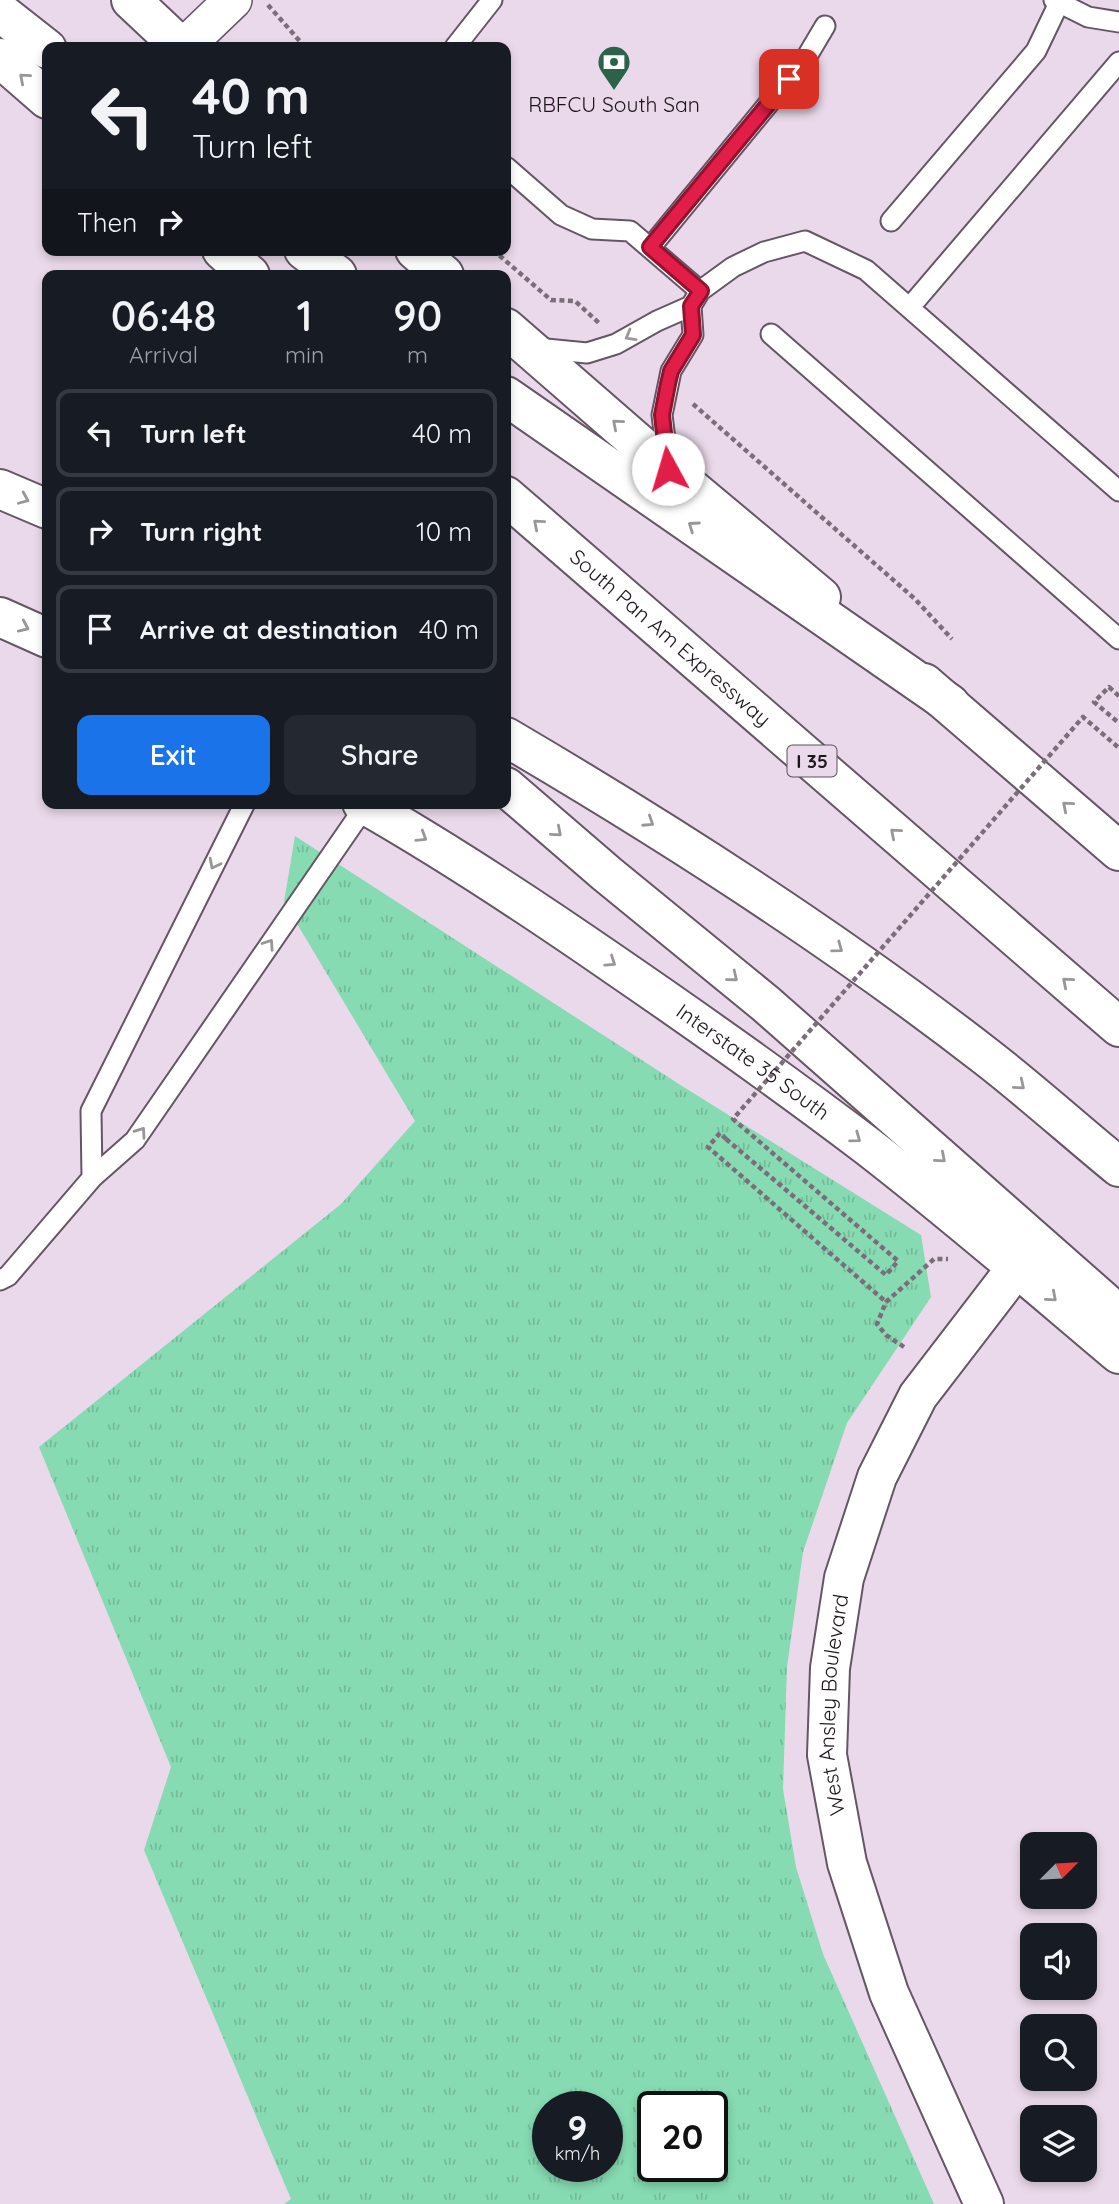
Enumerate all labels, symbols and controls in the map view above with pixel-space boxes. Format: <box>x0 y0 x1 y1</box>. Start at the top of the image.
bank icon: RBFCU South San <box>595 43 633 92</box>
pin <box>759 49 819 109</box>
icon: arrive <box>770 60 808 98</box>
text: 40 m <box>192 65 310 126</box>
icon: left <box>77 70 168 161</box>
one-way arrow <box>19 74 32 86</box>
place label: RBFCU South San <box>528 91 700 117</box>
text: Turn left <box>192 126 313 166</box>
icon: right <box>151 203 189 241</box>
text: Then <box>77 206 137 239</box>
text: 06:48 <box>111 289 216 342</box>
text: 1 <box>297 289 313 342</box>
text: 90 <box>393 289 442 342</box>
one-way arrow <box>625 328 638 341</box>
text: Arrival <box>129 340 198 369</box>
text: min <box>285 340 324 369</box>
text: m <box>407 340 428 369</box>
icon: left <box>81 414 119 452</box>
text: Turn left <box>140 417 247 450</box>
text: 40 m <box>412 417 472 450</box>
one-way arrow <box>612 420 625 432</box>
position arrow <box>631 432 705 506</box>
one-way arrow <box>16 491 29 505</box>
icon: right <box>81 512 119 550</box>
text: Turn right <box>140 515 262 548</box>
text: 10 m <box>416 515 472 548</box>
one-way arrow <box>533 520 546 532</box>
one-way arrow <box>688 522 701 534</box>
street label: South Pan Am Expressway <box>565 543 776 731</box>
icon: arrive <box>81 610 119 648</box>
text: Arrive at destination <box>140 613 398 646</box>
text: 40 m <box>419 613 479 646</box>
one-way arrow <box>17 619 29 633</box>
button: Exit <box>77 715 270 795</box>
button: Share <box>284 715 476 795</box>
road number: I 35 <box>788 746 836 776</box>
one-way arrow <box>1063 802 1076 814</box>
one-way arrow <box>641 814 654 827</box>
one-way arrow <box>549 824 562 836</box>
one-way arrow <box>414 829 427 842</box>
one-way arrow <box>891 829 904 841</box>
one-way arrow <box>209 857 223 869</box>
one-way arrow <box>261 939 273 952</box>
one-way arrow <box>830 940 843 952</box>
one-way arrow <box>604 954 617 967</box>
one-way arrow <box>724 969 737 981</box>
one-way arrow <box>1063 978 1076 990</box>
street label: Interstate 35 South <box>672 998 835 1125</box>
one-way arrow <box>1011 1077 1024 1089</box>
one-way arrow <box>133 1127 145 1140</box>
one-way arrow <box>848 1130 861 1142</box>
one-way arrow <box>933 1150 946 1163</box>
one-way arrow <box>1043 1289 1056 1301</box>
street label: West Ansley Boulevard <box>812 1592 853 1818</box>
north arrow <box>1020 1832 1097 1909</box>
map controls <box>1020 1832 1097 2182</box>
button: sound <box>1020 1923 1097 2000</box>
button: search <box>1020 2014 1097 2091</box>
speed limit sign: 20 <box>637 2091 728 2182</box>
text: 9 <box>568 2105 587 2149</box>
button: layers <box>1020 2105 1097 2182</box>
text: km/h <box>555 2142 600 2165</box>

